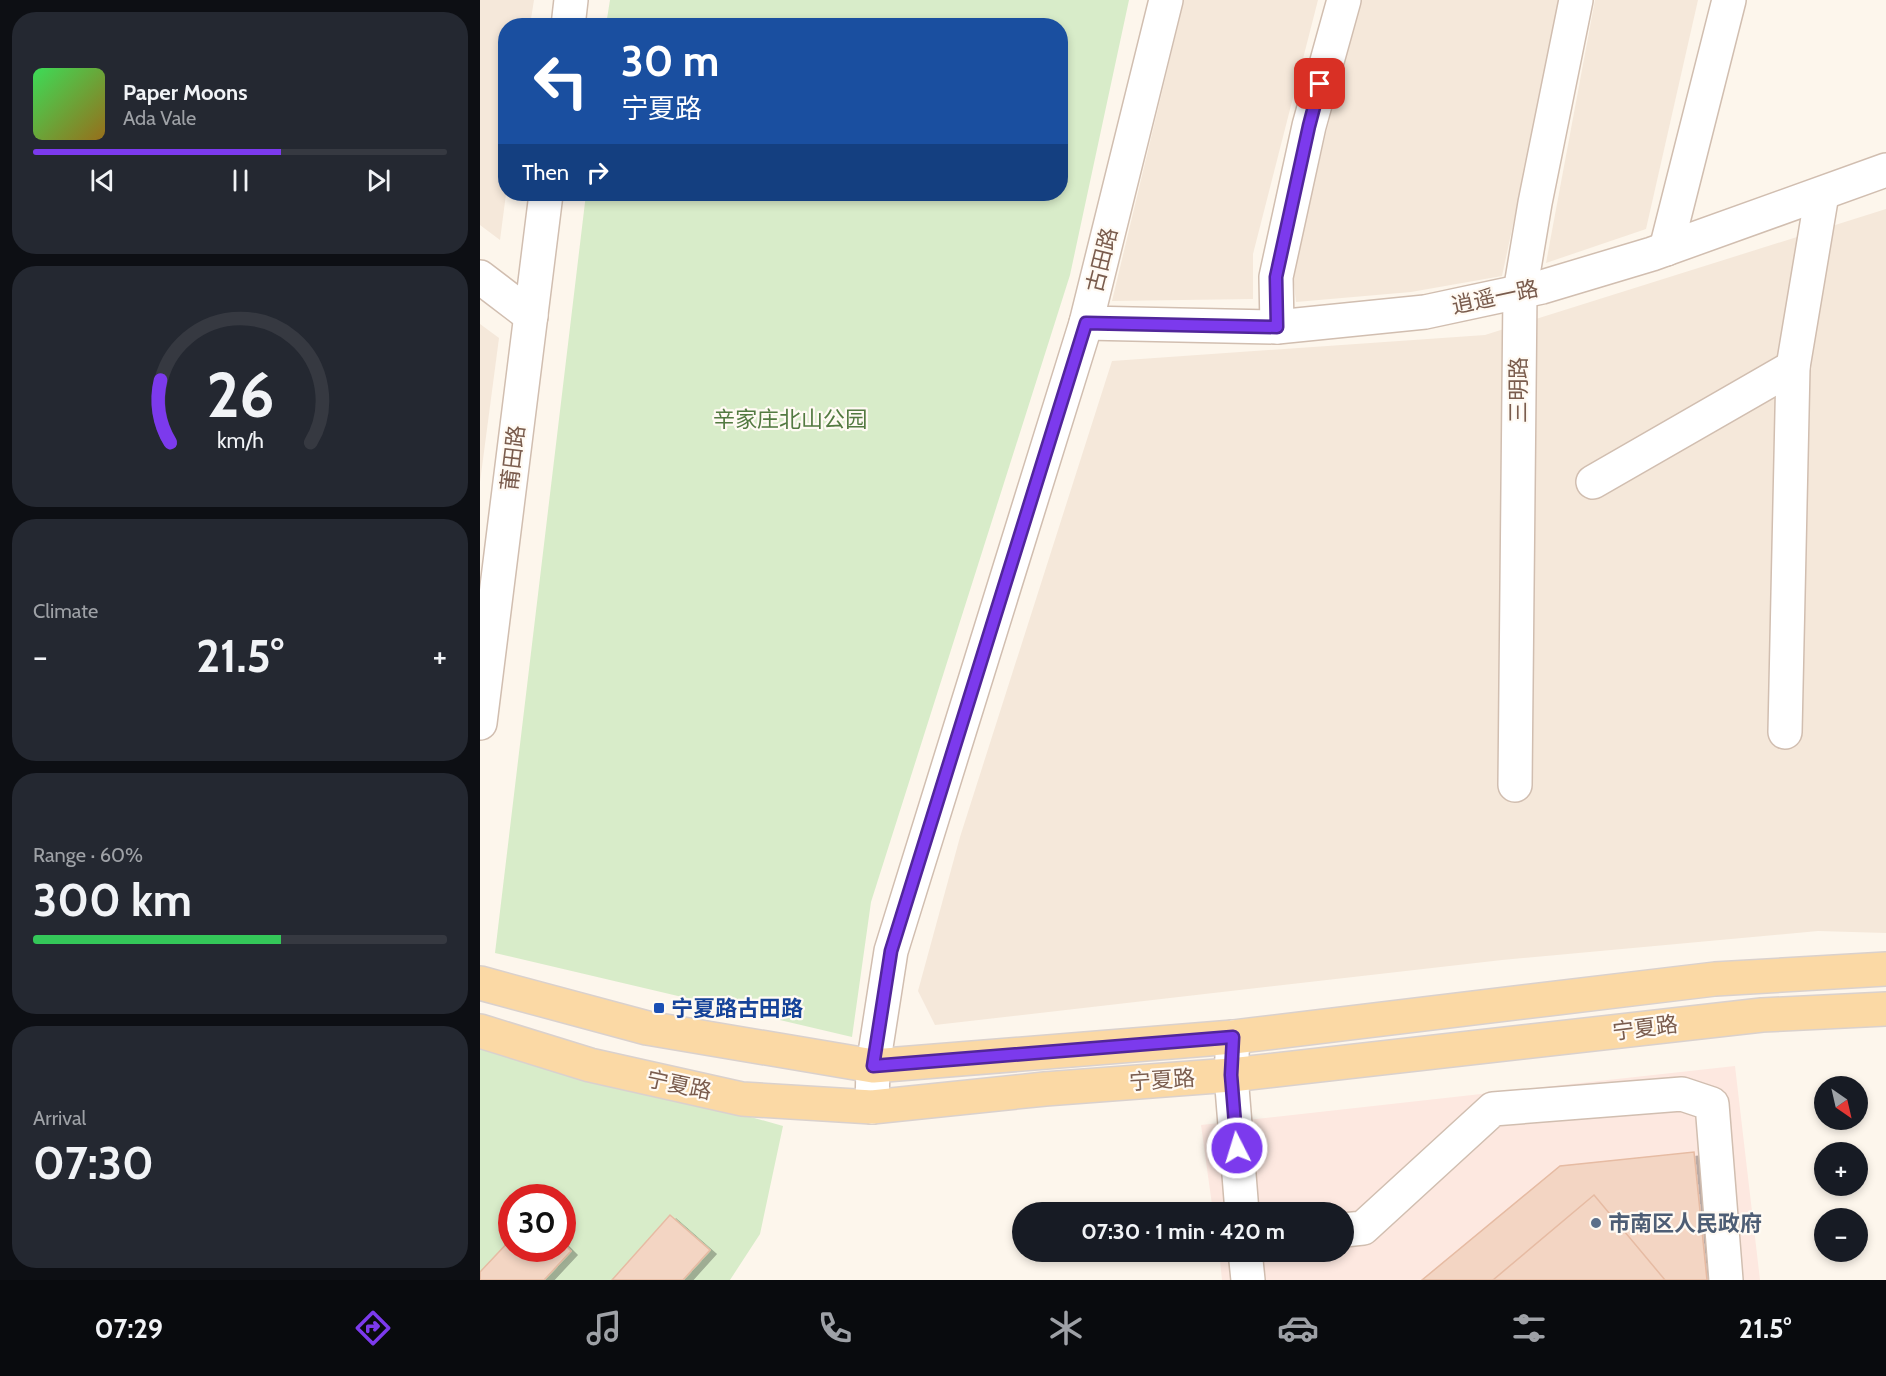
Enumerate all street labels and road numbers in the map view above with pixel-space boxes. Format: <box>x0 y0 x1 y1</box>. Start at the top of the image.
street label: 古田路 <box>1081 225 1123 295</box>
street label: 逍遥一路 <box>1449 275 1541 319</box>
street label: 三明路 <box>1505 357 1532 423</box>
street label: 莆田路 <box>496 424 530 492</box>
street label: 宁夏路 <box>1611 1011 1679 1045</box>
street label: 宁夏路 <box>1128 1064 1196 1096</box>
street label: 宁夏路 <box>644 1065 714 1105</box>

